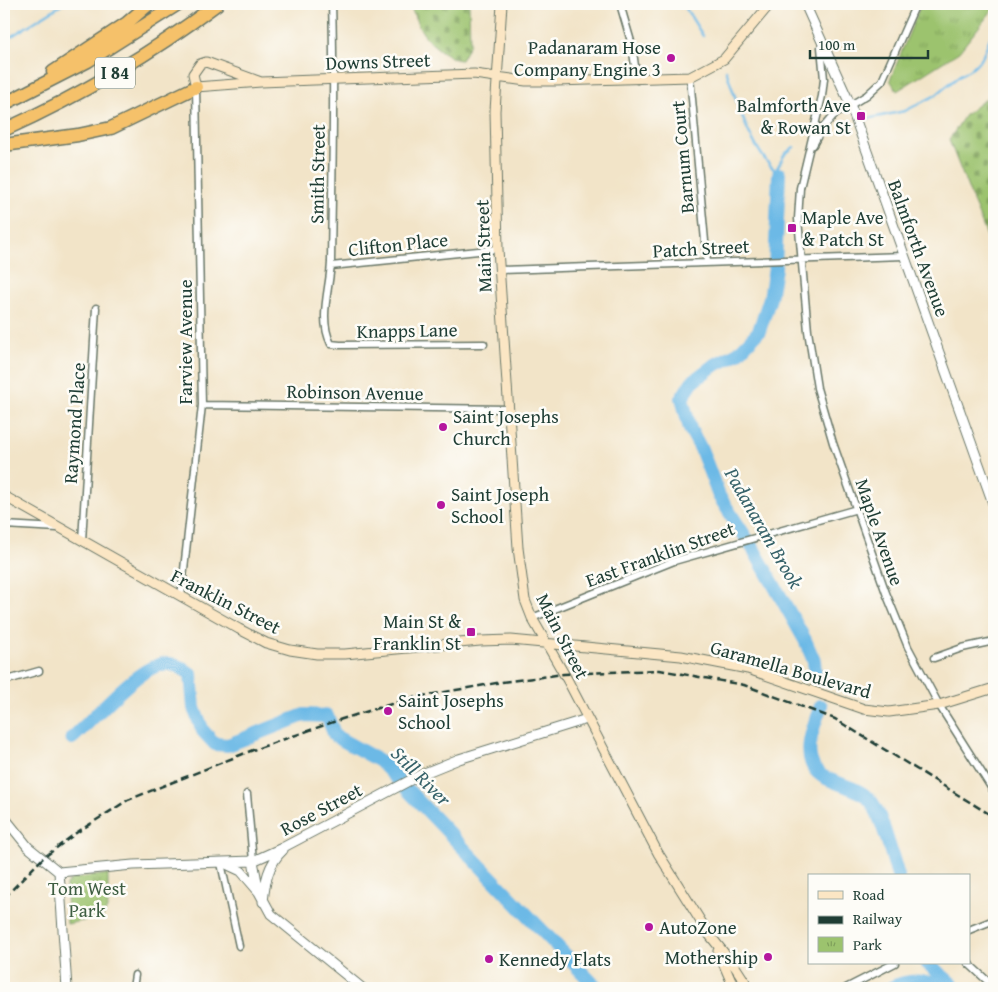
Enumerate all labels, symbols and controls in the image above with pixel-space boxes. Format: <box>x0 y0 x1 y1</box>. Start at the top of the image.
scale bar <box>810 28 928 60</box>
place label: Padanaram Hose Company Engine 3 <box>514 33 661 83</box>
text: 100 m <box>818 34 856 55</box>
street label: Downs Street <box>325 45 431 77</box>
marker: Padanaram Hose Company Engine 3 <box>665 52 677 64</box>
road number: I 84 <box>95 58 135 88</box>
place label: Balmforth Ave & Rowan St <box>737 91 851 141</box>
street label: Barnum Court <box>663 99 701 215</box>
marker: Balmforth Ave & Rowan St <box>855 110 867 122</box>
street label: Smith Street <box>302 124 332 224</box>
street label: Balmforth Avenue <box>881 175 957 321</box>
street label: Main Street <box>467 199 499 293</box>
place label: Maple Ave & Patch St <box>802 203 884 253</box>
marker: Maple Ave & Patch St <box>786 222 798 234</box>
street label: Clifton Place <box>347 225 449 263</box>
street label: Patch Street <box>652 231 750 265</box>
street label: Farview Avenue <box>171 279 199 405</box>
street label: Knapps Lane <box>356 315 458 345</box>
street label: Raymond Place <box>56 361 92 485</box>
street label: Robinson Avenue <box>286 377 424 407</box>
place label: Saint Josephs Church <box>453 402 559 452</box>
marker: Saint Josephs Church <box>437 421 449 433</box>
water label: Padanaram Brook <box>717 461 811 594</box>
street label: Maple Avenue <box>849 475 911 589</box>
place label: Saint Joseph School <box>451 480 550 530</box>
marker: Saint Joseph School <box>435 499 447 511</box>
street label: East Franklin Street <box>582 514 739 594</box>
street label: Franklin Street <box>166 561 286 641</box>
street label: Main Street <box>529 588 597 684</box>
place label: Main St & Franklin St <box>373 607 461 657</box>
marker: Main St & Franklin St <box>465 626 477 638</box>
street label: Garamella Boulevard <box>707 633 875 706</box>
place label: Saint Josephs School <box>398 686 504 736</box>
marker: Saint Josephs School <box>382 705 394 717</box>
water label: Still River <box>385 739 458 813</box>
street label: Rose Street <box>275 776 367 842</box>
park label: Tom West Park <box>48 874 126 924</box>
legend <box>808 874 970 964</box>
text: Road <box>853 884 884 905</box>
text: Railway <box>853 908 903 929</box>
place label: AutoZone <box>659 913 737 941</box>
marker: AutoZone <box>643 921 655 933</box>
text: Park <box>853 934 882 955</box>
place label: Mothership <box>665 943 758 971</box>
place label: Kennedy Flats <box>499 945 611 973</box>
marker: Mothership <box>762 951 774 963</box>
marker: Kennedy Flats <box>483 953 495 965</box>

